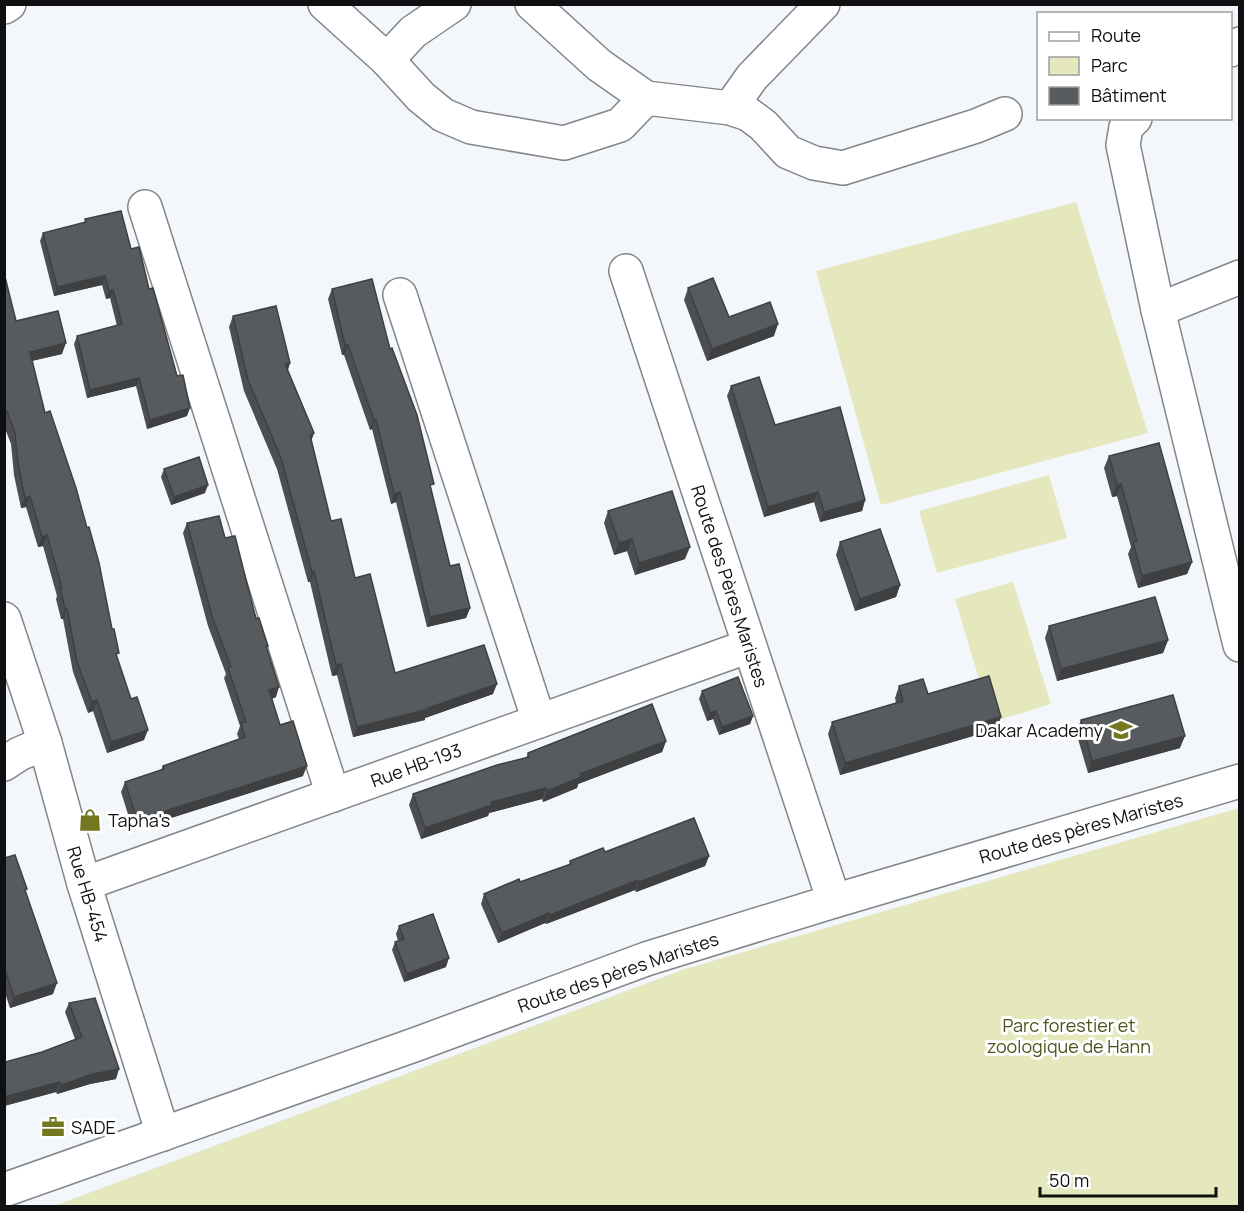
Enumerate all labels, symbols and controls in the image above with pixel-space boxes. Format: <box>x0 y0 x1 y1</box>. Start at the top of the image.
legend <box>1037 12 1232 120</box>
text: Route <box>1091 23 1141 47</box>
text: Parc <box>1091 53 1128 77</box>
text: Bâtiment <box>1091 83 1167 107</box>
street label: Route des Pères Maristes <box>686 482 774 690</box>
school or university icon: Dakar Academy <box>1108 717 1134 743</box>
place label: Dakar Academy <box>975 718 1103 742</box>
street label: Rue HB-193 <box>367 737 465 793</box>
street label: Route des pères Maristes <box>976 787 1186 869</box>
shop icon: Tapha's <box>77 807 103 833</box>
place label: Tapha's <box>108 808 170 832</box>
street label: Rue HB-454 <box>62 843 114 945</box>
street label: Route des pères Maristes <box>514 926 722 1018</box>
park label: Parc forestier et zoologique de Hann <box>987 1013 1151 1058</box>
office icon: SADE <box>40 1114 66 1140</box>
place label: SADE <box>71 1115 116 1139</box>
scale bar <box>1040 1160 1216 1198</box>
text: 50 m <box>1049 1168 1089 1192</box>

